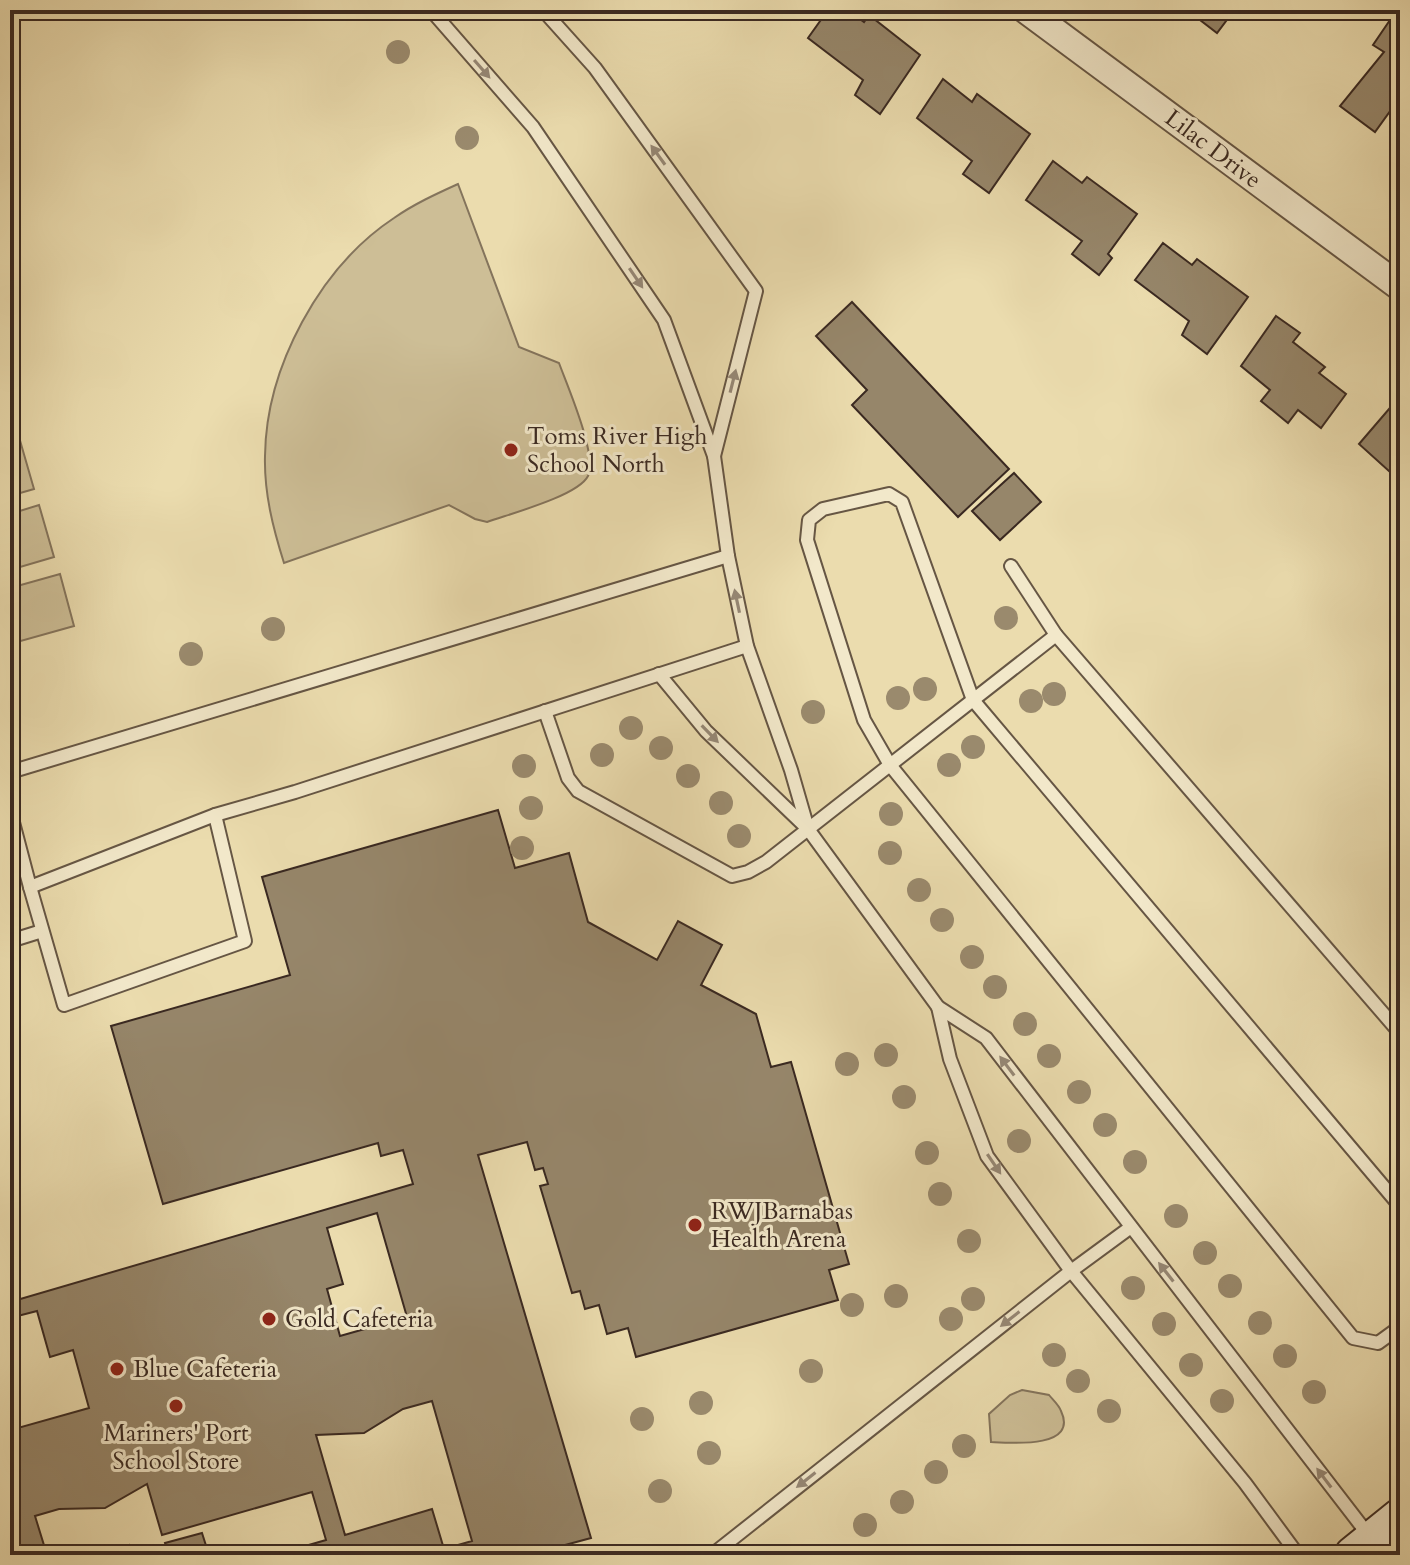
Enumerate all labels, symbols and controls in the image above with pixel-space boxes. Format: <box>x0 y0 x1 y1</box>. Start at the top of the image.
one-way arrow <box>473 58 490 78</box>
street label: Lilac Drive <box>1158 102 1268 196</box>
one-way arrow <box>650 145 666 165</box>
one-way arrow <box>628 267 643 288</box>
one-way arrow <box>727 368 740 393</box>
place label: Toms River High School North <box>527 420 707 481</box>
marker: Toms River High School North <box>502 441 520 459</box>
one-way arrow <box>731 588 743 613</box>
one-way arrow <box>700 724 719 743</box>
one-way arrow <box>999 1056 1015 1077</box>
one-way arrow <box>986 1153 1001 1174</box>
place label: RWJBarnabas Health Arena <box>711 1195 853 1256</box>
marker: RWJBarnabas Health Arena <box>686 1216 704 1234</box>
one-way arrow <box>1158 1262 1174 1282</box>
place label: Gold Cafeteria <box>285 1303 434 1336</box>
marker: Gold Cafeteria <box>260 1310 278 1328</box>
one-way arrow <box>1000 1311 1020 1327</box>
place label: Blue Cafeteria <box>133 1353 278 1386</box>
marker: Blue Cafeteria <box>108 1360 126 1378</box>
marker: Mariners' Port School Store <box>167 1397 185 1415</box>
place label: Mariners' Port School Store <box>103 1417 249 1478</box>
one-way arrow <box>1317 1468 1333 1488</box>
one-way arrow <box>796 1472 816 1488</box>

